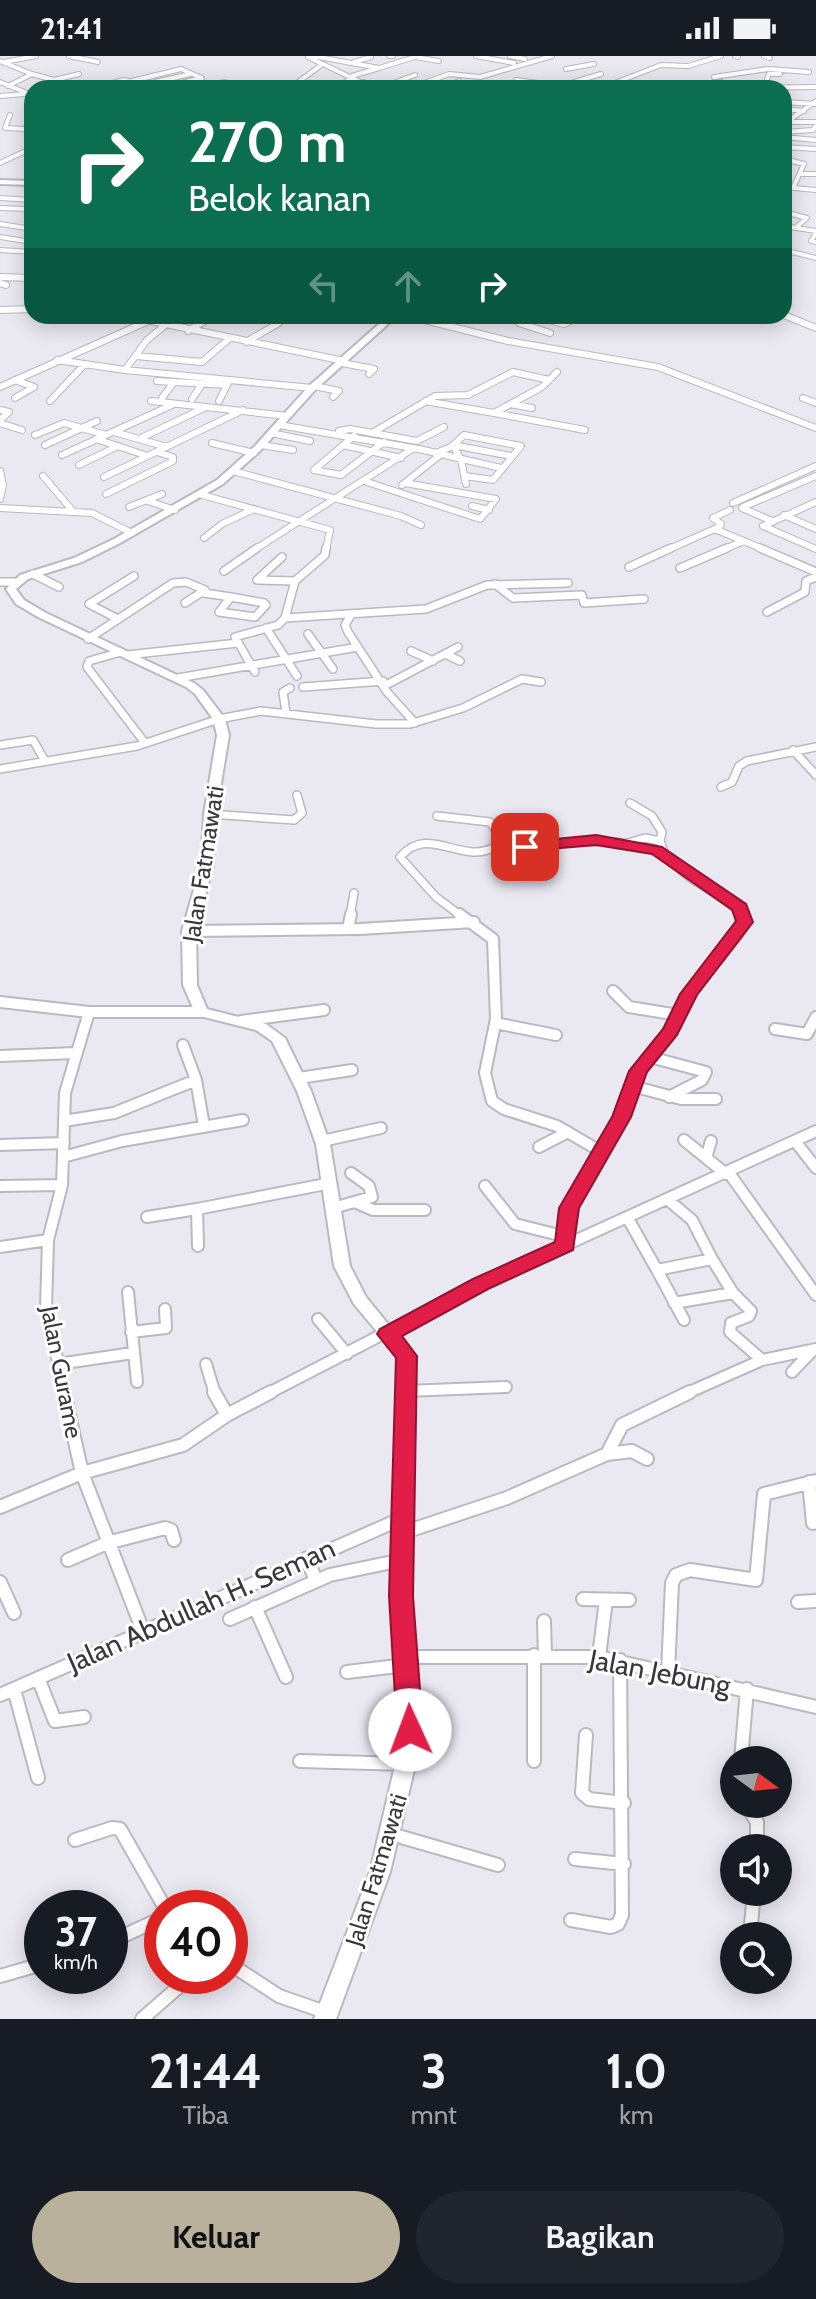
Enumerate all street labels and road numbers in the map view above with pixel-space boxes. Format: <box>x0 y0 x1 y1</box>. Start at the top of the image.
street label: Jalan Fatmawati <box>176 784 230 945</box>
street label: Jalan Gurame <box>35 1302 89 1441</box>
street label: Jalan Abdullah H. Seman <box>61 1531 340 1680</box>
street label: Jalan Jebung <box>585 1641 735 1703</box>
street label: Jalan Fatmawati <box>339 1790 413 1951</box>

